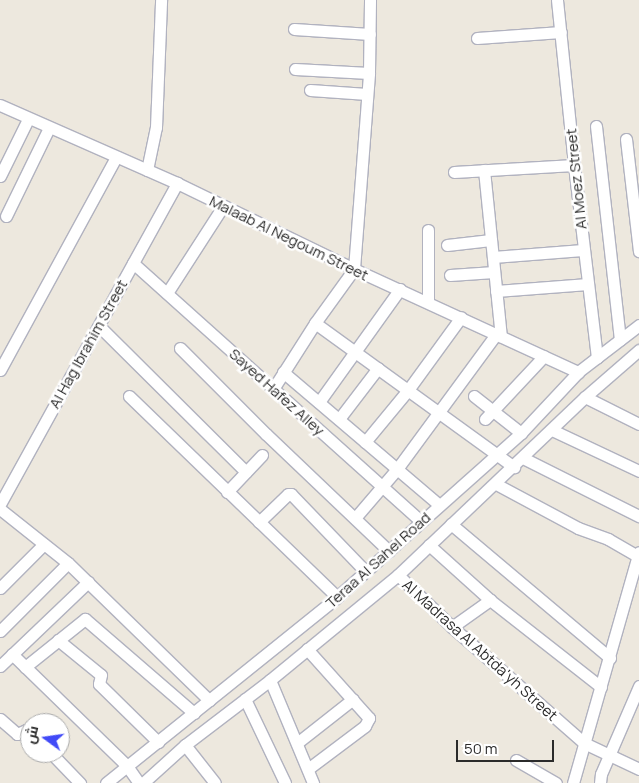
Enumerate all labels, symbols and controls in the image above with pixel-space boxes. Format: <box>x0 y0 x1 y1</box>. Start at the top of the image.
street label: Al Moez Street <box>562 128 590 230</box>
street label: Malaab Al Negoum Street <box>207 192 371 284</box>
street label: Al Hag Ibrahim Street <box>45 276 131 412</box>
street label: Sayed Hafez Alley <box>226 345 328 439</box>
street label: Teraa Al Sahel Road <box>322 508 434 612</box>
street label: Al Madrasa Al Abtda'yh Street <box>399 576 561 724</box>
north arrow <box>20 713 70 763</box>
text: ش <box>20 723 42 746</box>
scale bar <box>459 730 556 762</box>
text: 50 m <box>464 738 498 759</box>

